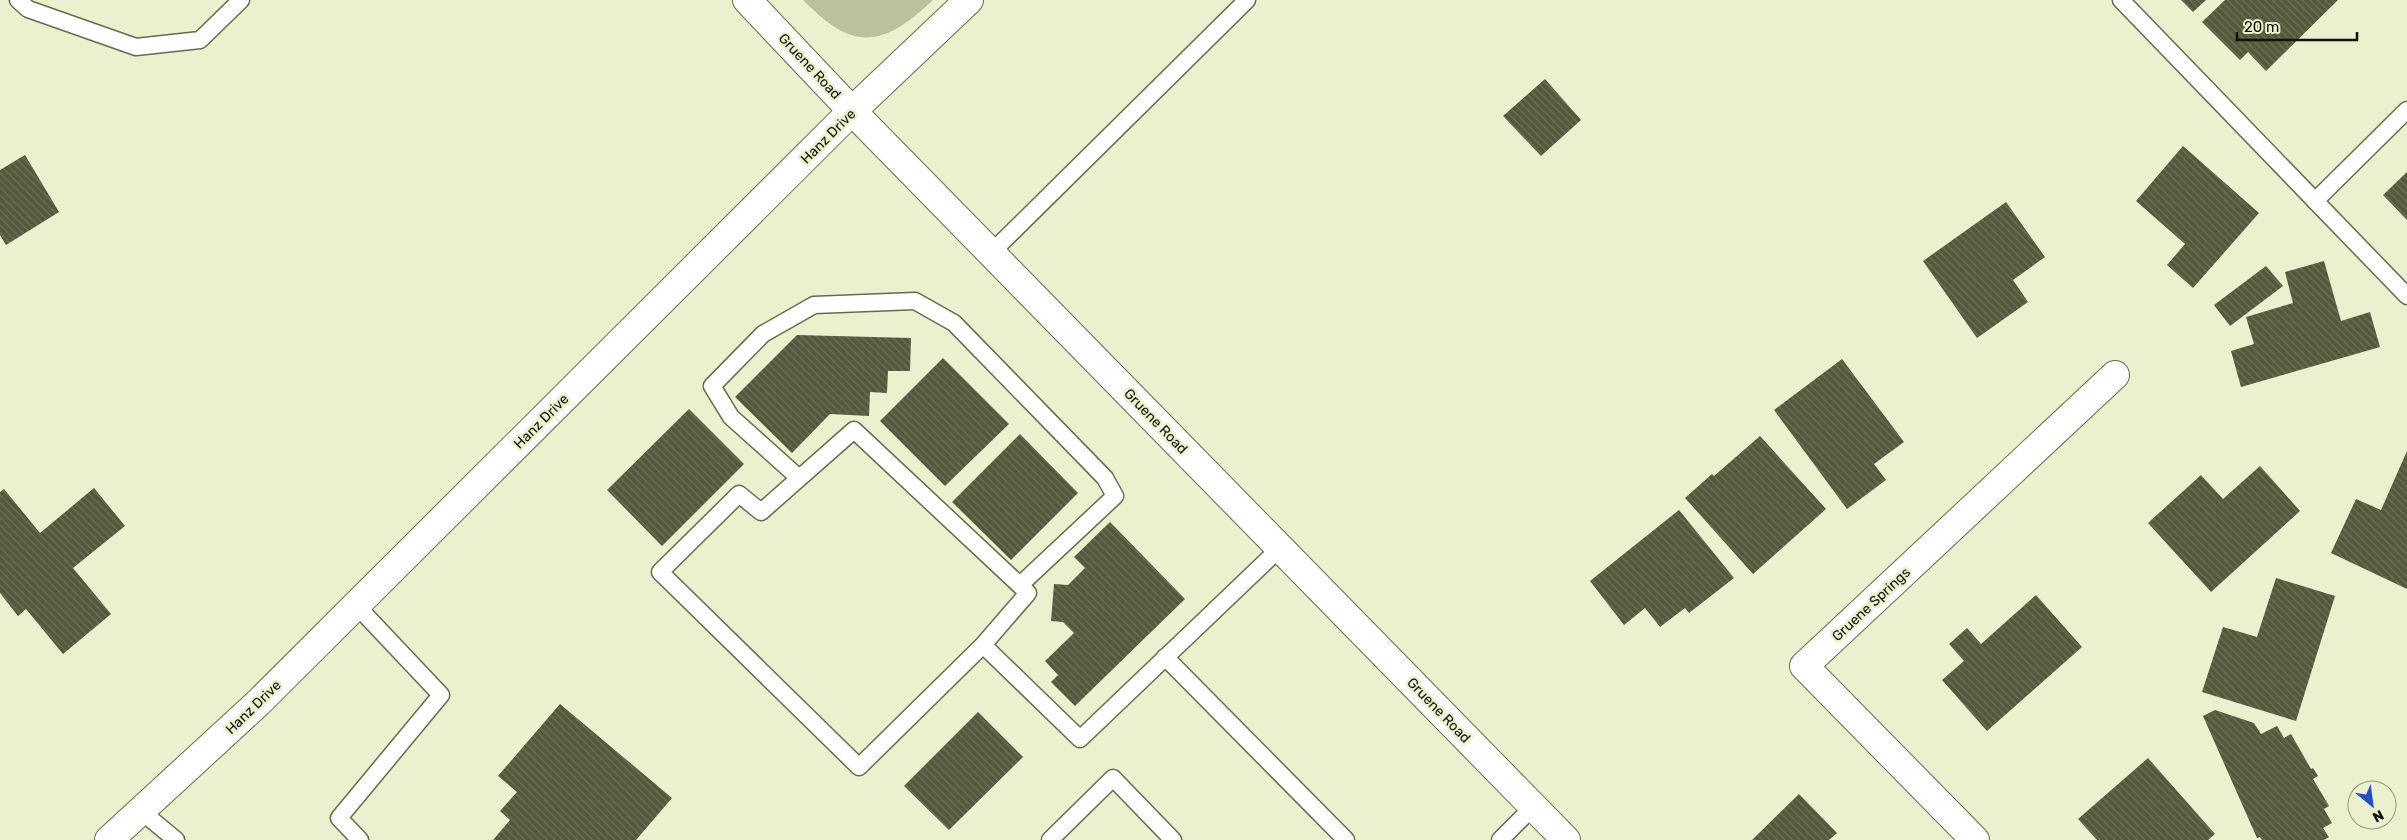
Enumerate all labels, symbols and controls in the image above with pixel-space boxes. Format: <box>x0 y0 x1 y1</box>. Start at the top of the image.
scale bar <box>2237 10 2357 42</box>
text: 20 m <box>2244 18 2279 36</box>
street label: Gruene Road <box>775 30 845 103</box>
street label: Hanz Drive <box>797 105 859 167</box>
street label: Gruene Road <box>1120 385 1191 457</box>
street label: Hanz Drive <box>510 390 572 452</box>
street label: Gruene Springs <box>1829 564 1914 645</box>
street label: Gruene Road <box>1403 674 1474 746</box>
street label: Hanz Drive <box>222 677 285 738</box>
north arrow <box>2347 780 2397 830</box>
text: N <box>2370 806 2387 826</box>

